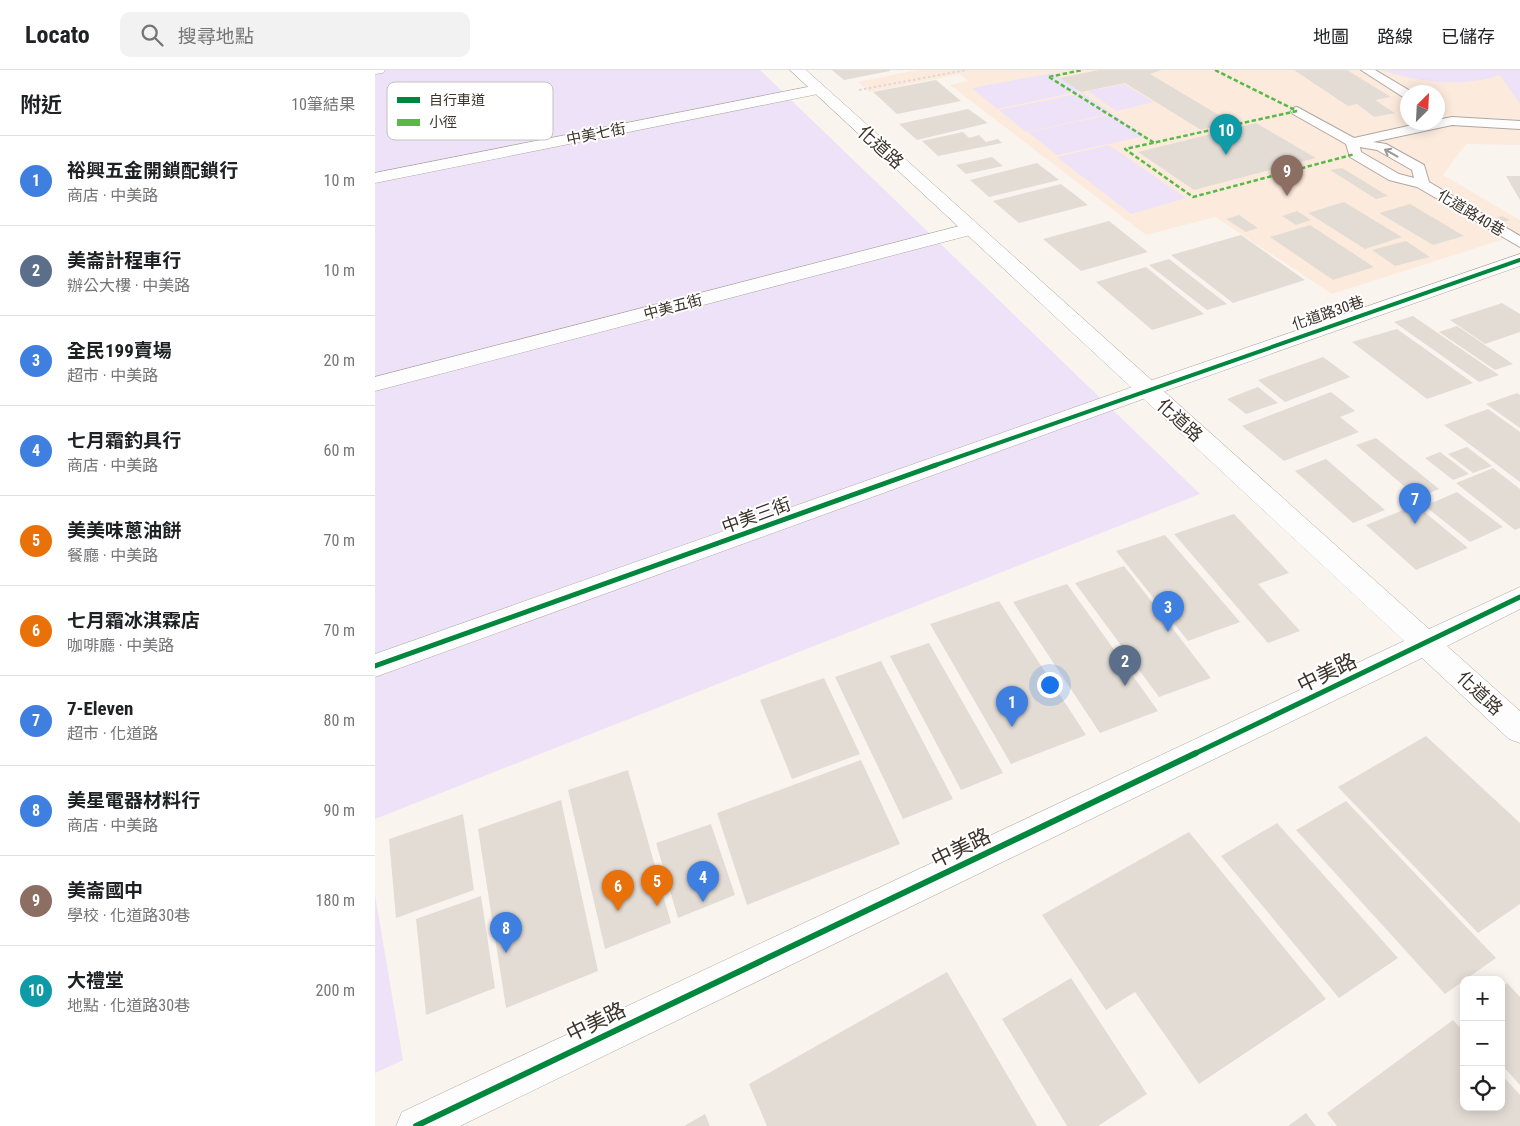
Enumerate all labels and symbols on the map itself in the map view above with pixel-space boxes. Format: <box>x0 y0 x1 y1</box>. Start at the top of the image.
legend <box>387 82 553 140</box>
north arrow <box>1400 85 1445 130</box>
text: 自行車道 <box>429 92 485 108</box>
text: 小徑 <box>429 114 457 130</box>
pin: 10 <box>1210 114 1242 155</box>
street label: 中美七街 <box>565 119 627 149</box>
street label: 化道路 <box>854 121 908 173</box>
one-way arrow <box>1384 147 1398 157</box>
pin: 9 <box>1271 155 1303 196</box>
street label: 化道路40巷 <box>1434 186 1508 240</box>
street label: 中美五街 <box>642 291 704 323</box>
street label: 化道路30巷 <box>1290 292 1366 334</box>
street label: 化道路 <box>1153 394 1207 446</box>
pin: 7 <box>1399 483 1431 524</box>
street label: 中美三街 <box>719 493 793 537</box>
pin: 3 <box>1152 591 1184 632</box>
pin: 2 <box>1109 645 1141 686</box>
street label: 中美路 <box>1293 648 1361 698</box>
street label: 化道路 <box>1453 667 1507 719</box>
your location <box>1037 672 1063 698</box>
pin: 1 <box>996 686 1028 727</box>
street label: 中美路 <box>927 823 995 873</box>
pin: 4 <box>687 861 719 902</box>
pin: 5 <box>641 865 673 906</box>
pin: 6 <box>602 870 634 911</box>
pin: 8 <box>490 912 522 953</box>
street label: 中美路 <box>562 997 630 1047</box>

